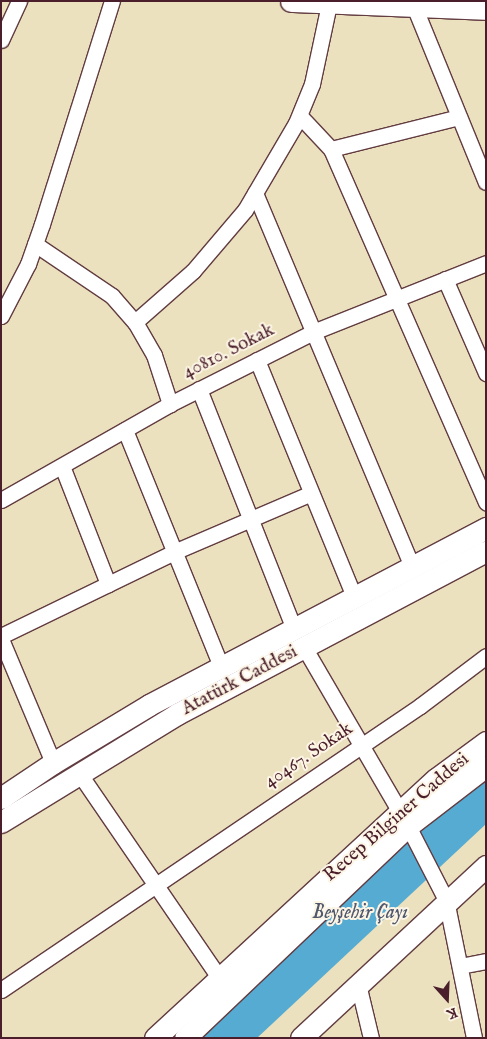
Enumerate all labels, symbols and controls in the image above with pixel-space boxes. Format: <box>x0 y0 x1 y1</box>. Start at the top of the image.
street label: 40810. Sokak <box>180 319 278 385</box>
street label: Atatürk Caddesi <box>178 641 302 721</box>
street label: 40467. Sokak <box>261 718 357 794</box>
street label: Recep Bilginer Caddesi <box>320 749 474 887</box>
water label: Beyşehir Çayı <box>312 900 408 924</box>
north arrow <box>422 974 472 1024</box>
text: K <box>444 1003 460 1023</box>

